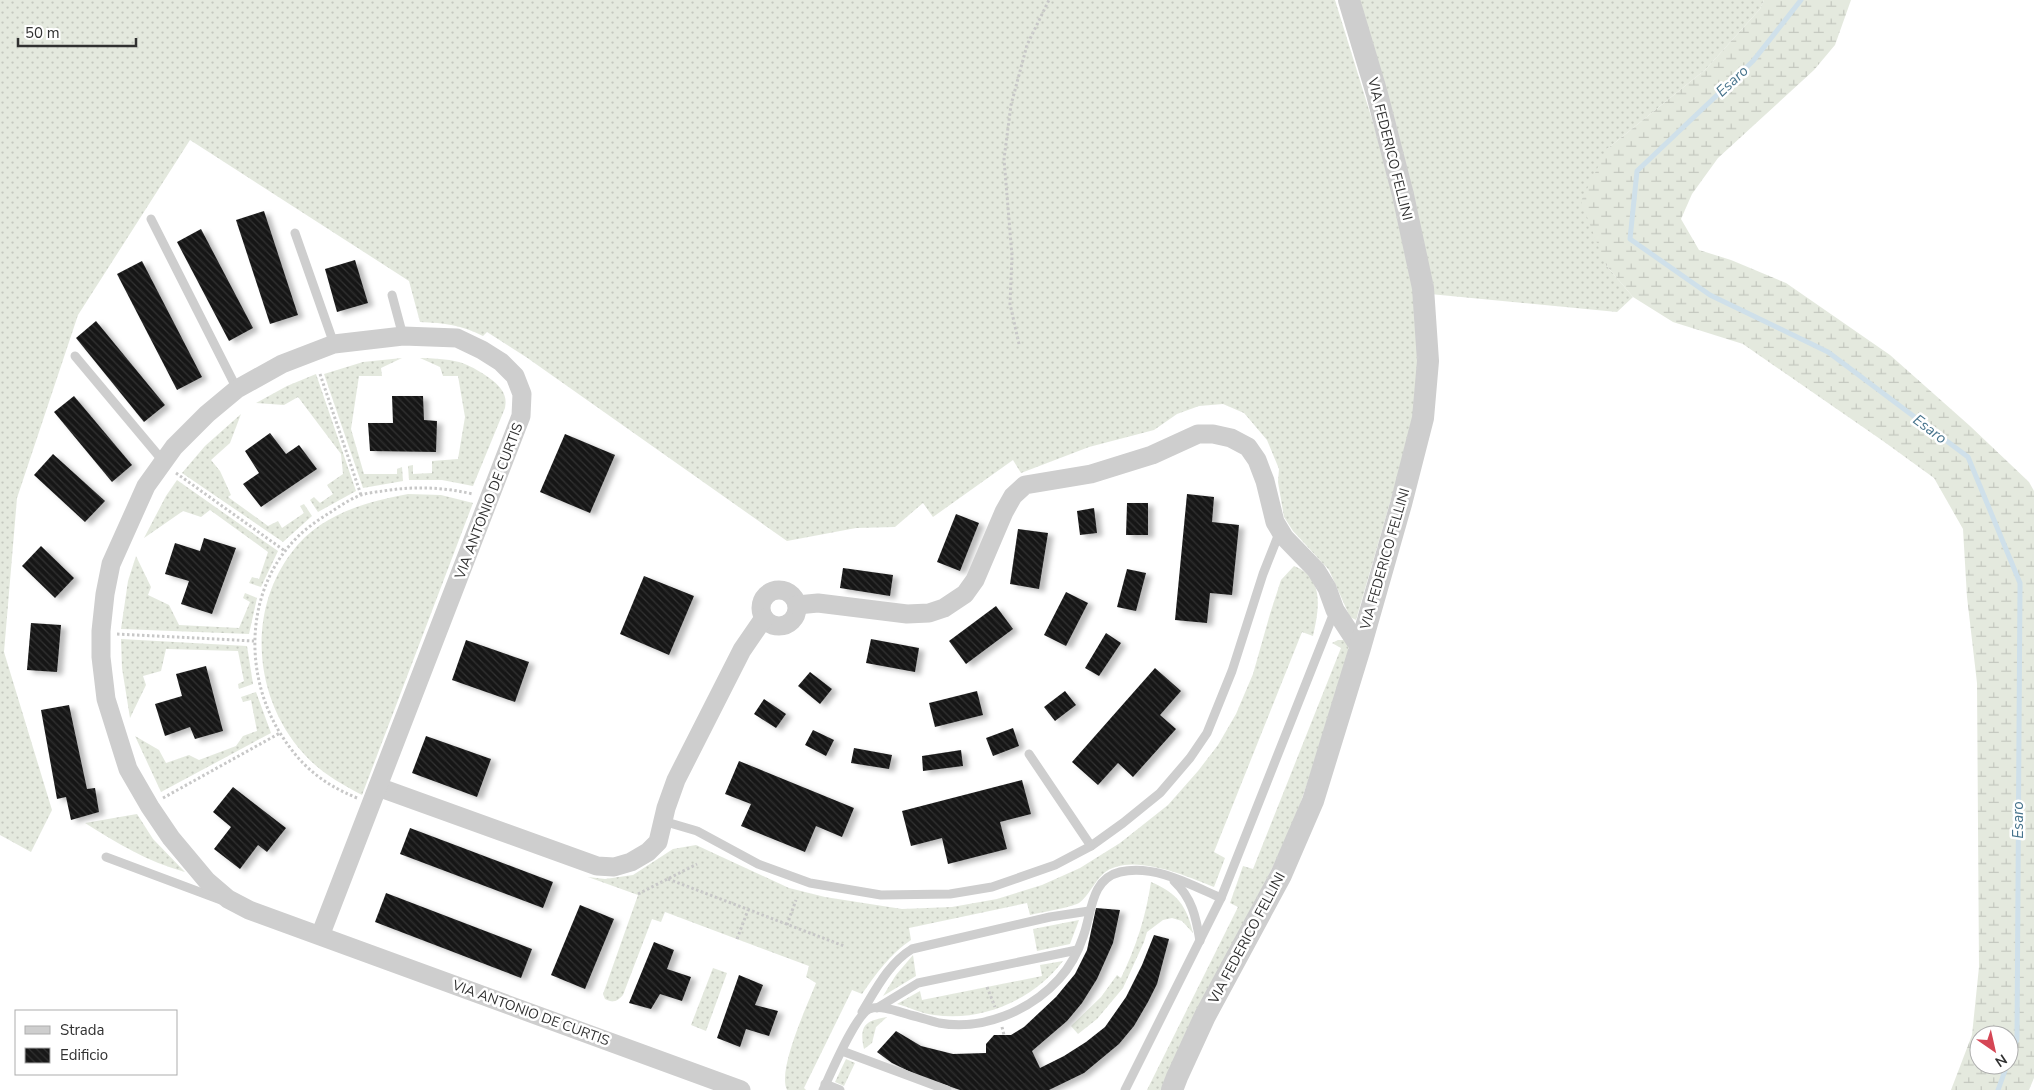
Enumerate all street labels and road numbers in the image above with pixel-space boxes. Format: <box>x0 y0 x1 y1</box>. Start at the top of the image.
street label: VIA FEDERICO FELLINI <box>1363 75 1417 222</box>
street label: VIA ANTONIO DE CURTIS <box>450 420 528 583</box>
street label: VIA FEDERICO FELLINI <box>1355 486 1414 633</box>
street label: VIA FEDERICO FELLINI <box>1204 869 1290 1008</box>
street label: VIA ANTONIO DE CURTIS <box>449 975 613 1050</box>

